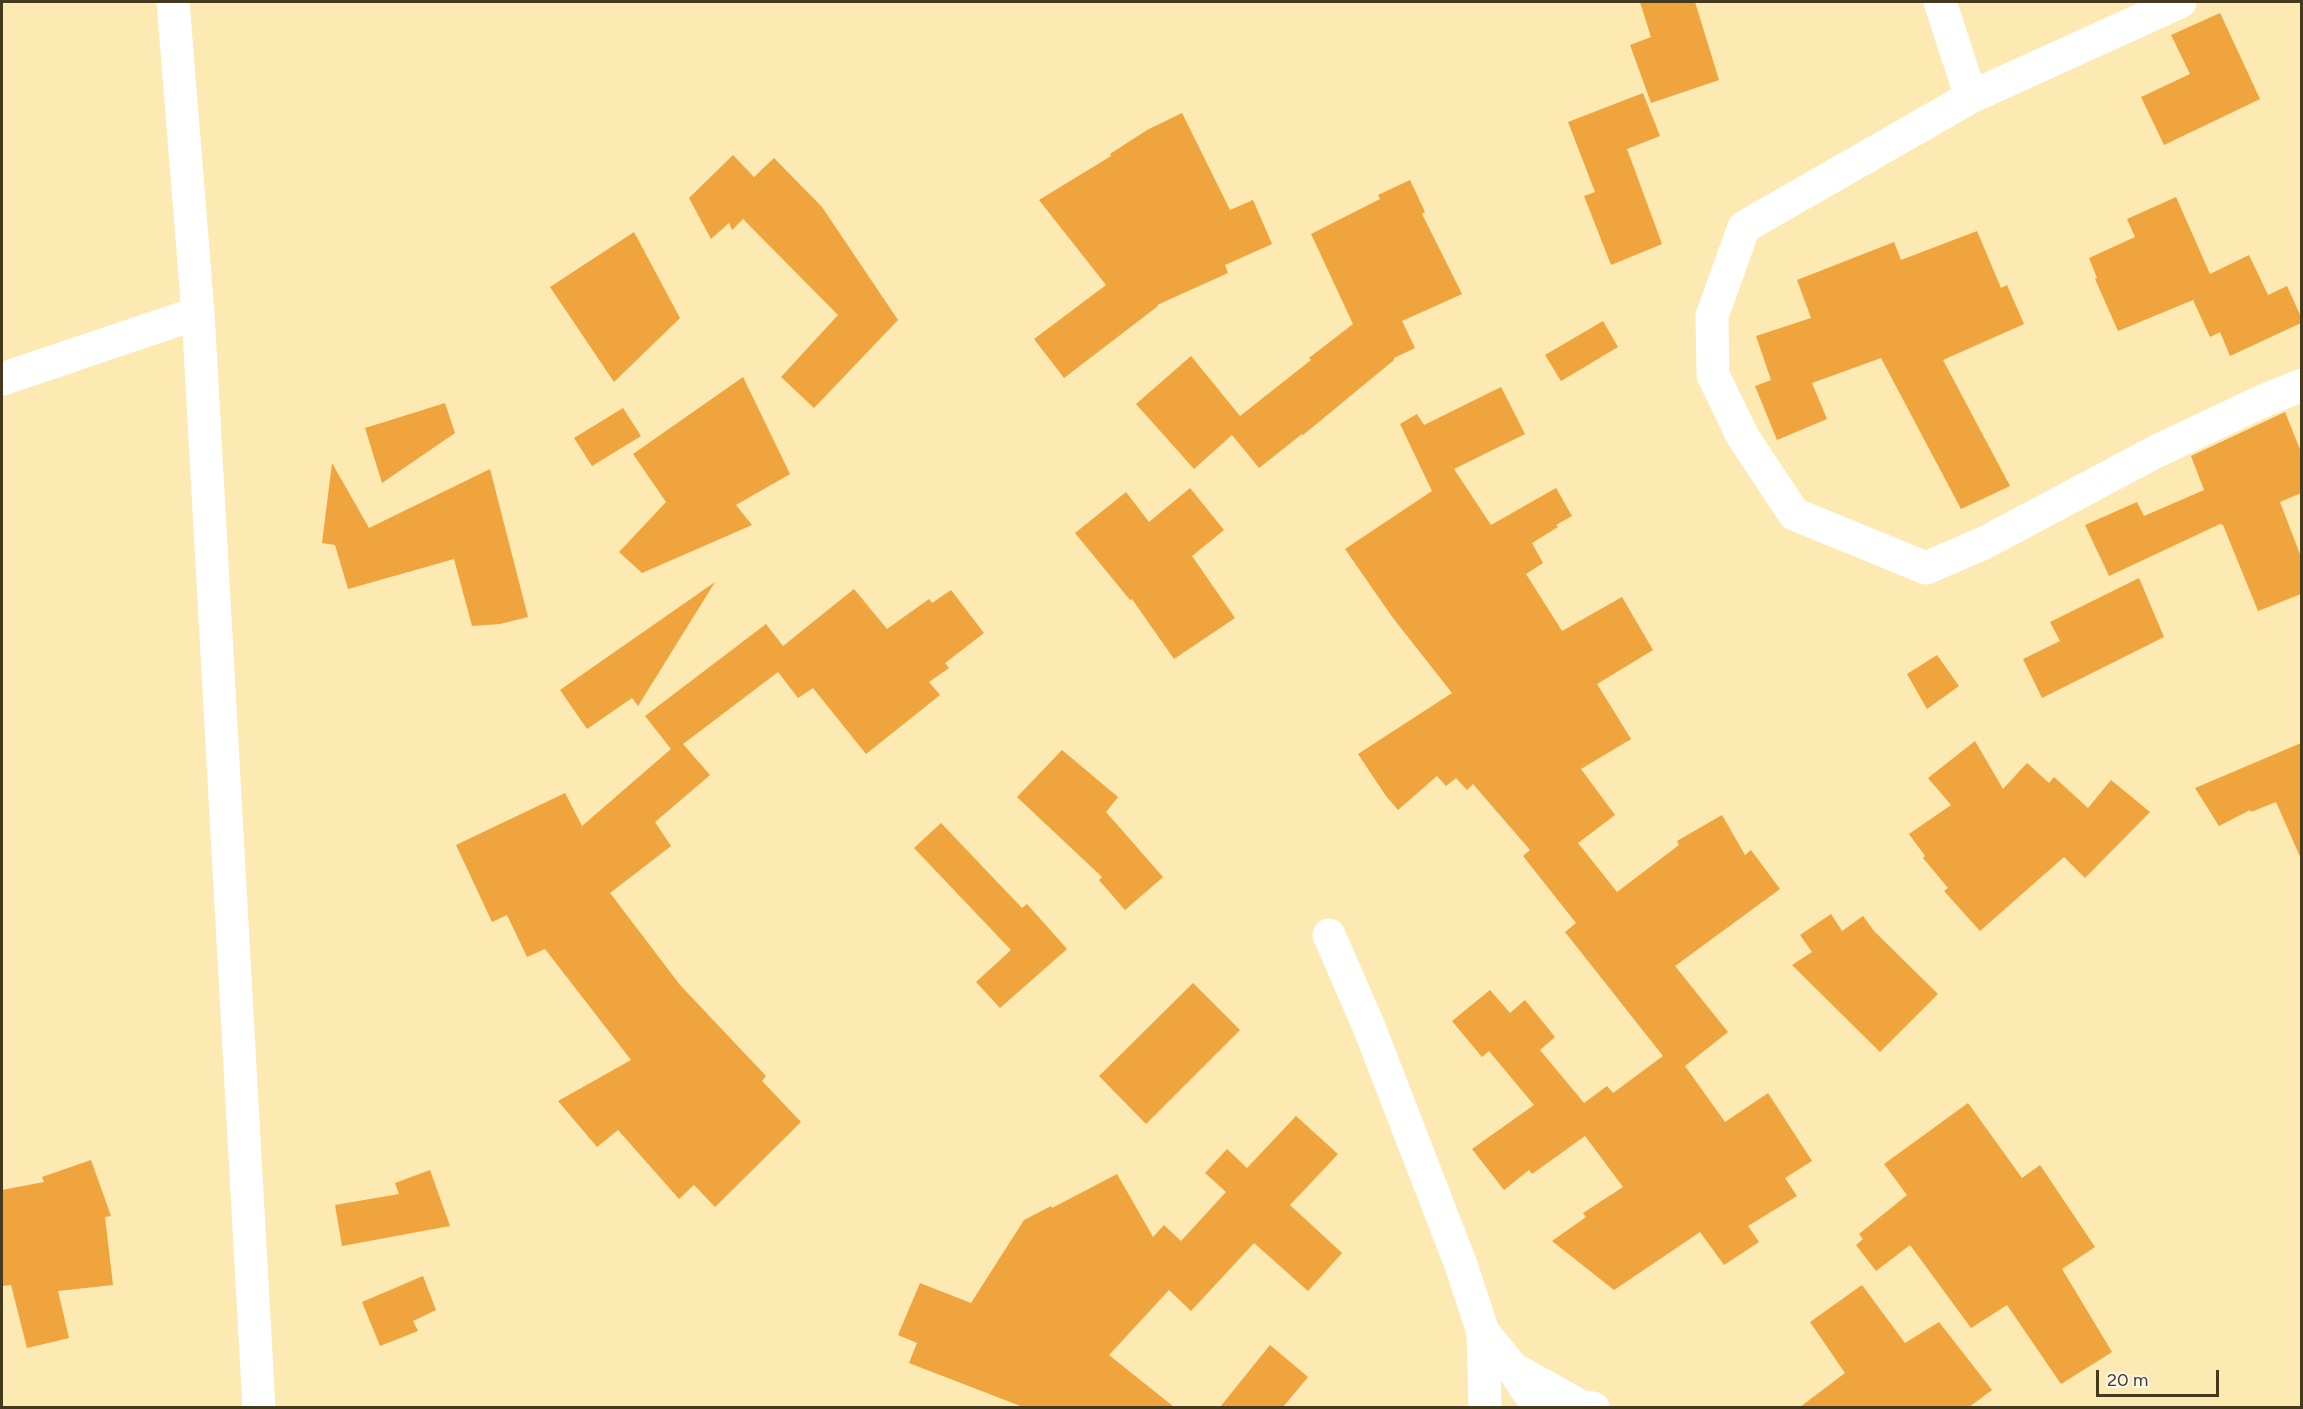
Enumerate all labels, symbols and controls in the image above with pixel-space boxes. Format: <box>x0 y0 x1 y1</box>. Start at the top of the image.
scale bar <box>2099 1358 2222 1396</box>
text: 20 m <box>2107 1369 2148 1391</box>

